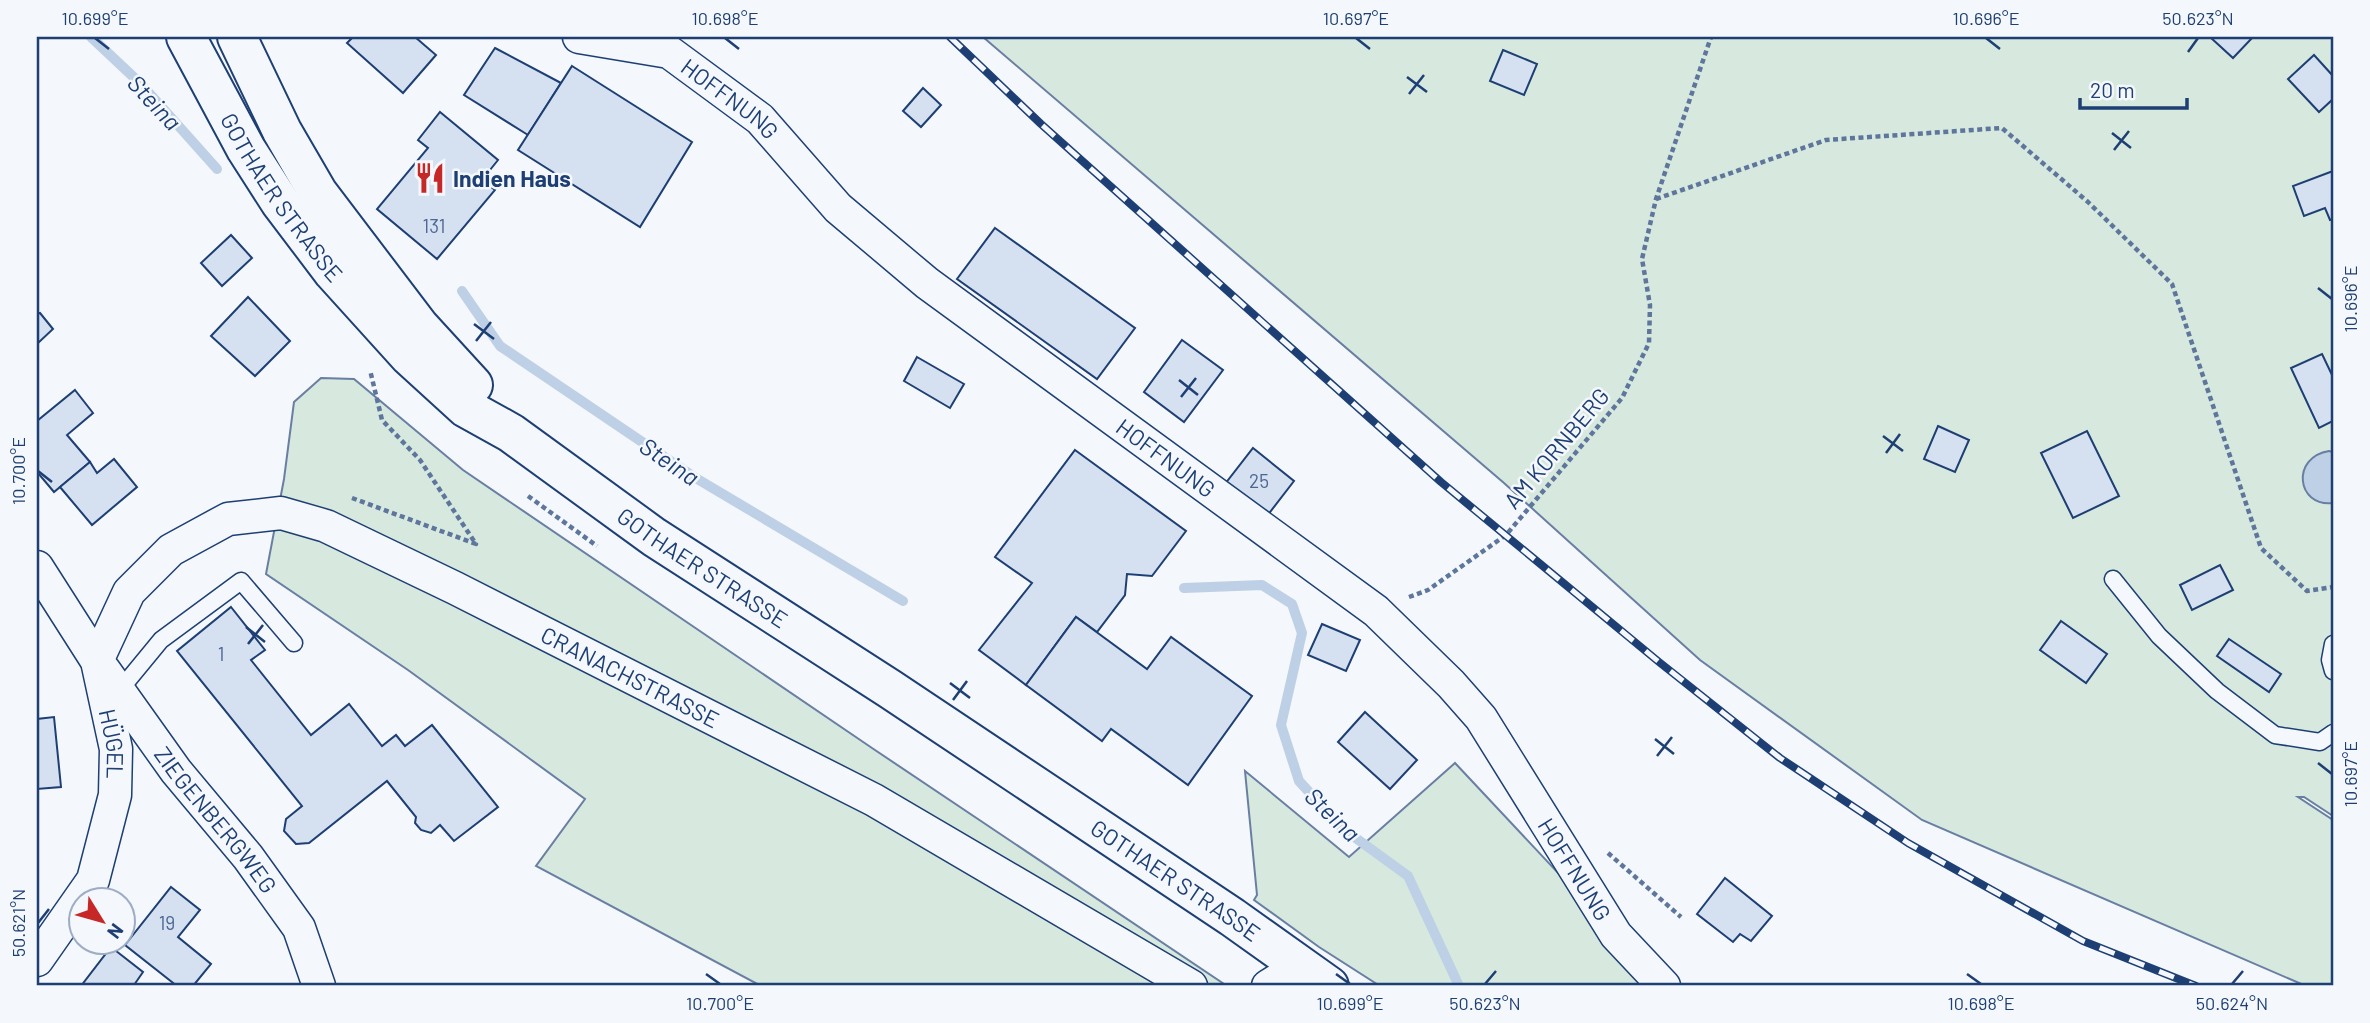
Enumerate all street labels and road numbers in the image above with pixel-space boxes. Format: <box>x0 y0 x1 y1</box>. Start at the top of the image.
street label: HOFFNUNG <box>676 52 785 144</box>
street label: GOTHAER STRASSE <box>215 108 349 287</box>
street label: AM KORNBERG <box>1497 382 1615 514</box>
street label: HOFFNUNG <box>1111 412 1221 503</box>
street label: GOTHAER STRASSE <box>612 501 793 633</box>
street label: CRANACHSTRASSE <box>536 620 724 733</box>
street label: HÜGEL <box>94 706 130 779</box>
street label: ZIEGENBERGWEG <box>149 741 283 898</box>
street label: GOTHAER STRASSE <box>1086 813 1266 947</box>
street label: HOFFNUNG <box>1533 813 1617 926</box>

